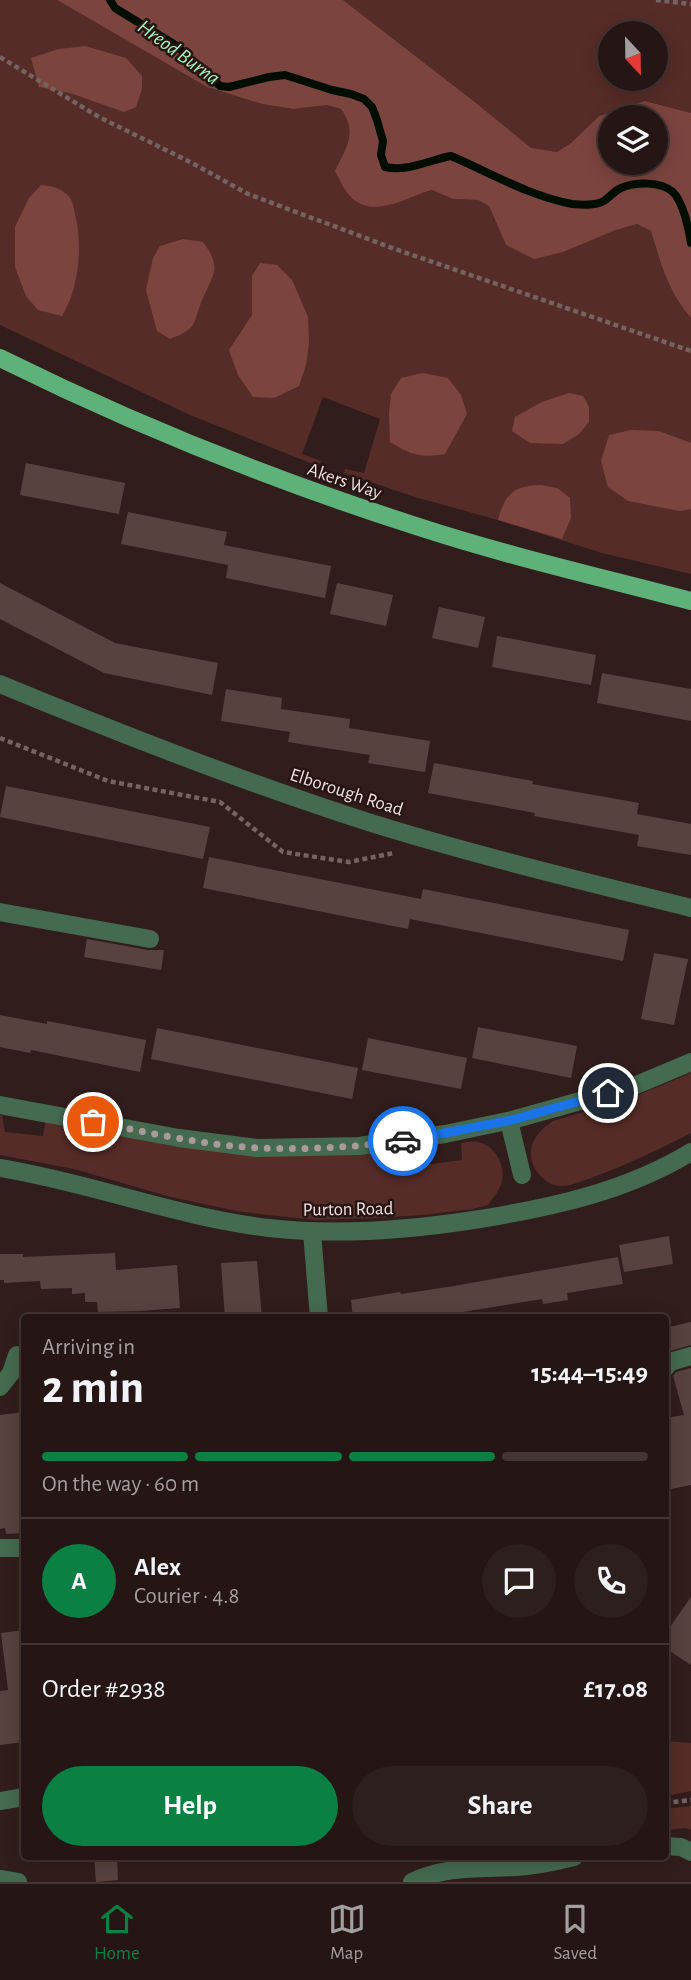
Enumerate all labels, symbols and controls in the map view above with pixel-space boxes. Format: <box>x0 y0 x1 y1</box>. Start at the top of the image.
water label: Hreod Burna <box>134 16 224 89</box>
north arrow <box>598 21 668 91</box>
map controls <box>598 21 668 175</box>
button: layers <box>598 105 668 175</box>
street label: Akers Way <box>305 460 384 503</box>
street label: Elborough Road <box>288 765 406 820</box>
pin <box>578 1063 638 1123</box>
icon: home <box>589 1074 627 1112</box>
pin <box>63 1092 123 1152</box>
icon: bag <box>74 1103 112 1141</box>
courier <box>368 1106 438 1176</box>
icon: car <box>384 1122 422 1160</box>
street label: Purton Road <box>302 1199 394 1220</box>
text: Arriving in <box>42 1336 135 1359</box>
text: 15:44–15:49 <box>531 1360 648 1386</box>
text: 2 min <box>42 1365 144 1411</box>
text: On the way · 60 m <box>42 1473 199 1496</box>
button: chat <box>482 1544 556 1618</box>
button: phone <box>574 1544 648 1618</box>
text: Alex <box>134 1554 181 1580</box>
text: A <box>71 1568 87 1594</box>
text: Courier · 4.8 <box>134 1585 239 1608</box>
text: Order #2938 <box>42 1676 166 1702</box>
text: £17.08 <box>583 1676 648 1702</box>
button: Help <box>42 1766 338 1846</box>
button: Share <box>352 1766 648 1846</box>
tab: Home <box>94 1900 140 1965</box>
tab: Map <box>328 1900 366 1965</box>
tab: Saved <box>554 1900 597 1965</box>

